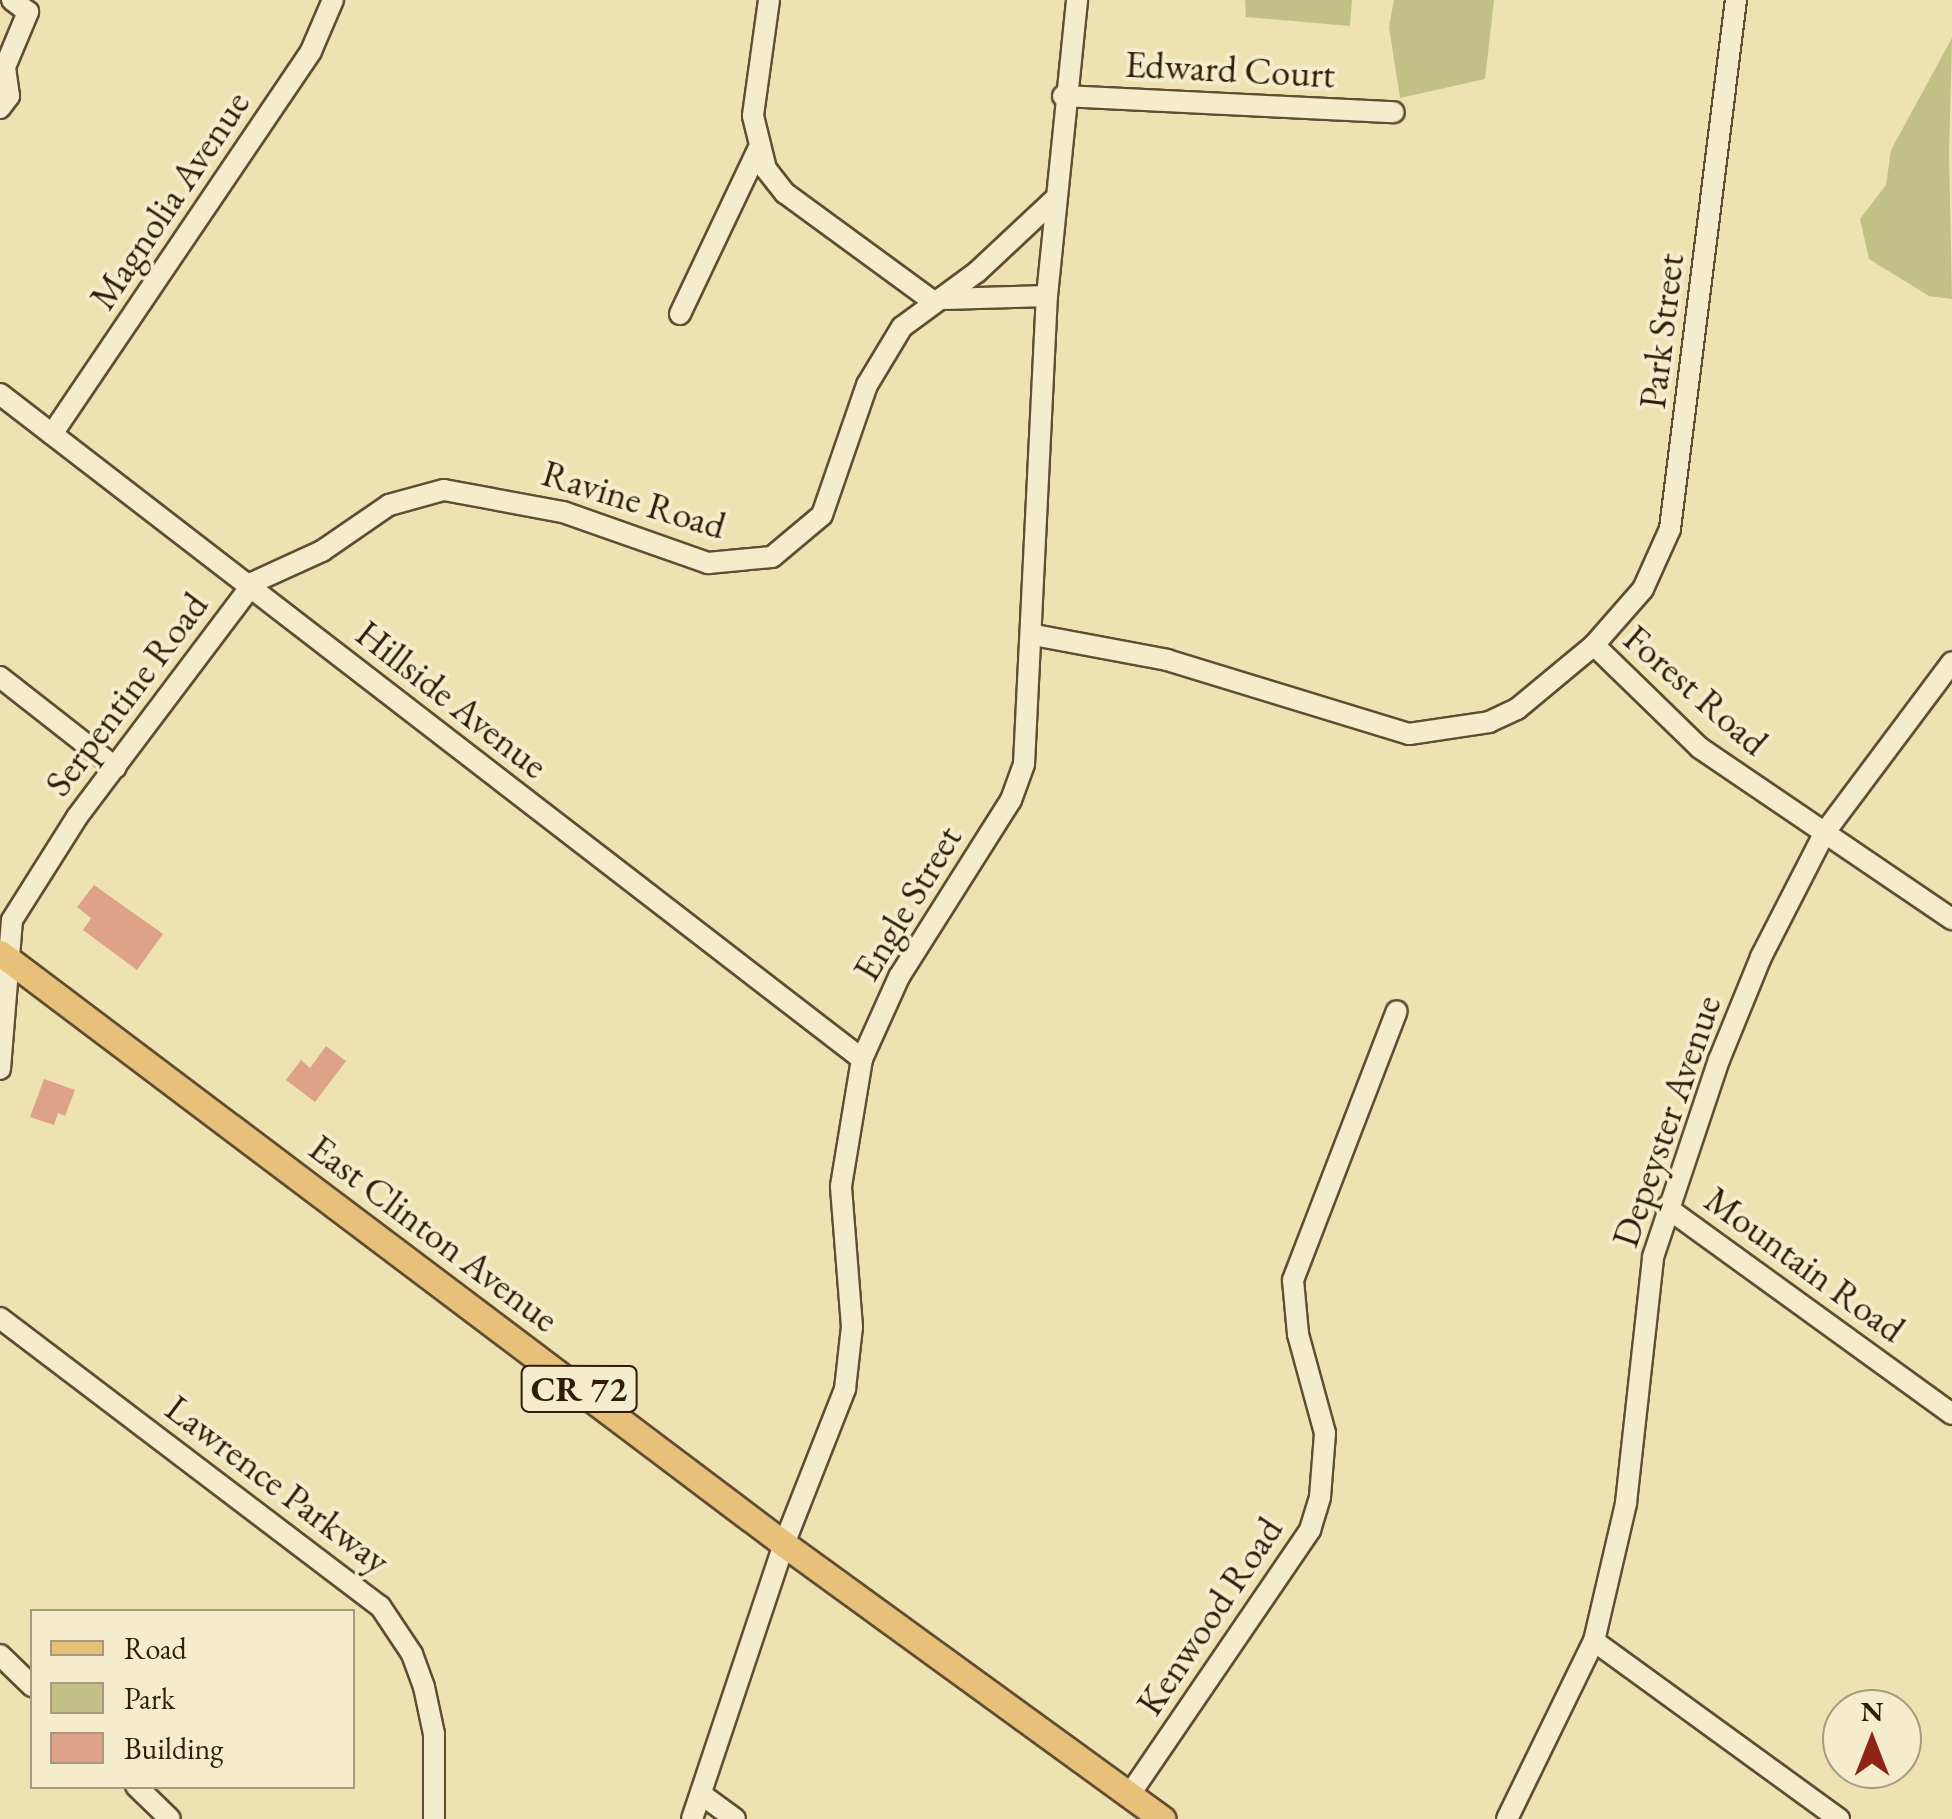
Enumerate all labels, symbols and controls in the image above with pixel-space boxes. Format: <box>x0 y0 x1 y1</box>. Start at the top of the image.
street label: Edward Court <box>1124 41 1336 97</box>
street label: Magnolia Avenue <box>79 82 259 318</box>
street label: Park Street <box>1629 251 1693 411</box>
street label: Ravine Road <box>537 449 731 549</box>
street label: Serpentine Road <box>35 583 217 805</box>
street label: Hillside Avenue <box>347 610 557 788</box>
street label: Forest Road <box>1615 615 1777 765</box>
street label: Engle Street <box>843 817 971 989</box>
street label: Depeyster Avenue <box>1602 989 1730 1253</box>
street label: East Clinton Avenue <box>300 1124 568 1342</box>
street label: Mountain Road <box>1696 1176 1914 1352</box>
road number: CR 72 <box>519 1359 639 1419</box>
street label: Lawrence Parkway <box>157 1385 399 1583</box>
street label: Kenwood Road <box>1126 1508 1292 1724</box>
legend <box>30 1609 355 1789</box>
text: Road <box>124 1629 187 1668</box>
text: Park <box>124 1679 175 1718</box>
north arrow <box>1822 1689 1922 1789</box>
text: N <box>1861 1693 1883 1729</box>
text: Building <box>124 1729 223 1768</box>

